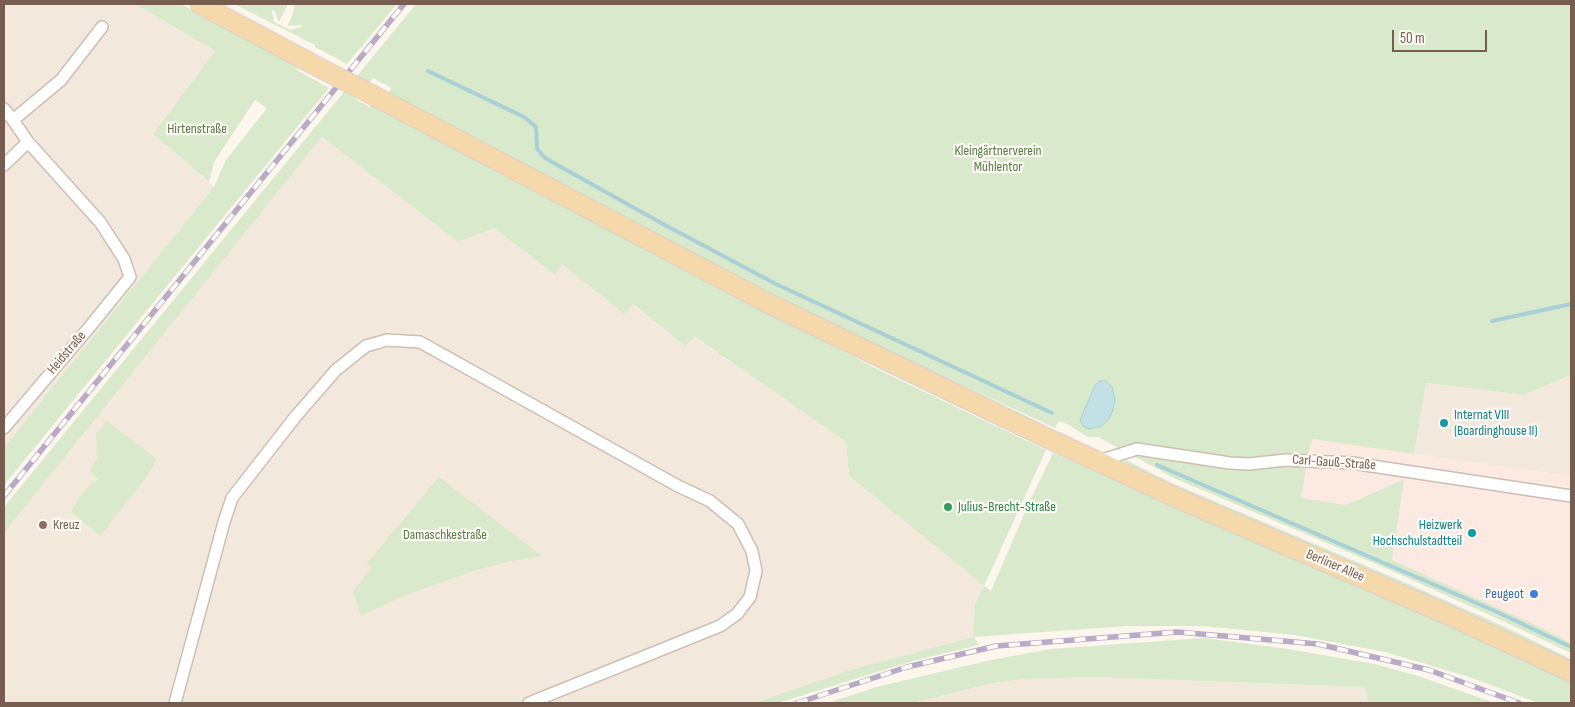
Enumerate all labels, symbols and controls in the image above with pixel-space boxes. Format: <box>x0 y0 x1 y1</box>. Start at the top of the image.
scale bar <box>1395 20 1490 52</box>
text: 50 m <box>1400 29 1425 48</box>
park label: Hirtenstraße <box>167 121 227 137</box>
park label: Kleingärtnerverein Mühlentor <box>954 143 1042 176</box>
street label: Heidstraße <box>44 328 90 378</box>
place label: Internat VIII (Boardinghouse II) <box>1454 407 1537 440</box>
marker: Internat VIII (Boardinghouse II) <box>1438 417 1450 429</box>
street label: Carl-Gauß-Straße <box>1292 452 1376 474</box>
place label: Julius-Brecht-Straße <box>958 499 1056 515</box>
marker: Julius-Brecht-Straße <box>942 501 954 513</box>
place label: Kreuz <box>53 517 80 533</box>
place label: Heizwerk Hochschulstadtteil <box>1373 517 1462 550</box>
marker: Kreuz <box>37 519 49 531</box>
park label: Damaschkestraße <box>403 527 487 543</box>
marker: Heizwerk Hochschulstadtteil <box>1466 527 1478 539</box>
street label: Berliner Allee <box>1303 546 1367 586</box>
place label: Peugeot <box>1485 586 1524 602</box>
marker: Peugeot <box>1528 588 1540 600</box>

